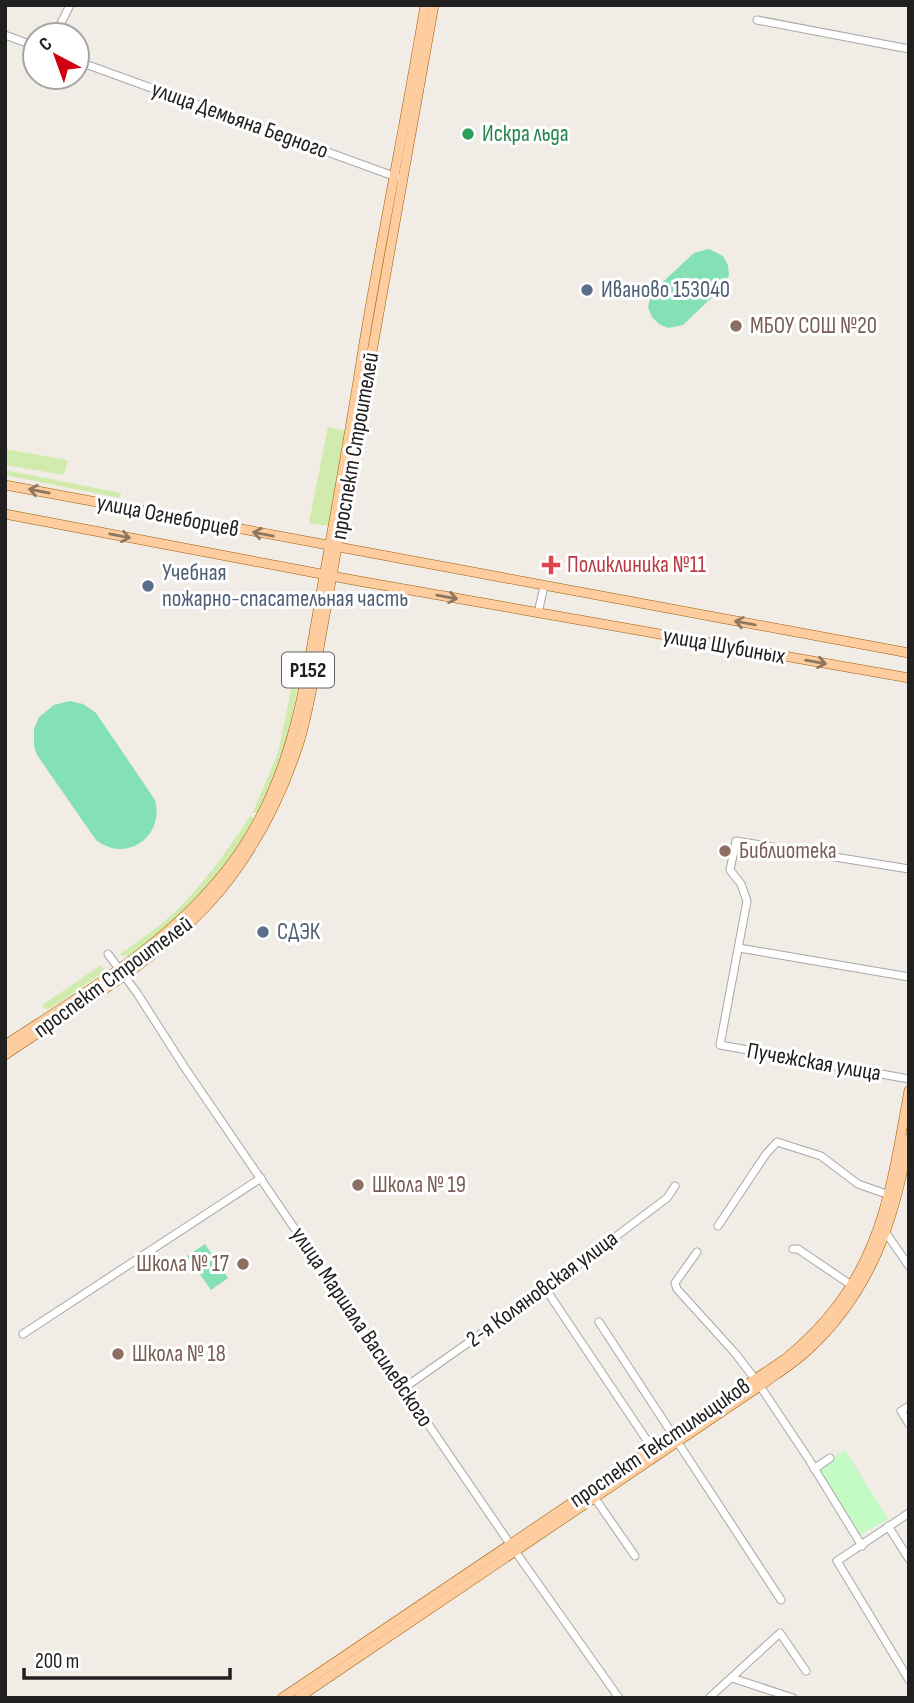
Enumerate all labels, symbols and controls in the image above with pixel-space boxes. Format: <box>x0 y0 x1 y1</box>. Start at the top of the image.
north arrow <box>21 21 91 91</box>
text: С <box>35 32 57 56</box>
street label: улица Демьяна Бедного <box>148 75 332 165</box>
place label: Искра льда <box>482 120 569 148</box>
marker: Искра льда <box>460 126 476 142</box>
place label: Иваново 153040 <box>601 276 730 304</box>
marker: Иваново 153040 <box>579 282 595 298</box>
place label: МБОУ СОШ №20 <box>750 312 877 340</box>
marker: МБОУ СОШ №20 <box>728 318 744 334</box>
street label: проспект Строителей <box>325 350 385 542</box>
one-way arrow <box>28 484 51 498</box>
street label: улица Огнеборцев <box>94 488 242 544</box>
one-way arrow <box>252 526 275 540</box>
one-way arrow <box>108 530 131 543</box>
place label: Поликлиника №11 <box>567 551 706 579</box>
marker: Поликлиника №11 <box>541 555 561 575</box>
place label: Учебная пожарно-спасательная часть <box>162 559 408 613</box>
marker: Учебная пожарно-спасательная часть <box>140 578 156 594</box>
one-way arrow <box>435 591 458 604</box>
one-way arrow <box>734 616 757 629</box>
street label: улица Шубиных <box>661 621 788 671</box>
road number: Р152 <box>282 652 334 688</box>
one-way arrow <box>804 656 827 669</box>
place label: Библиотека <box>739 837 837 865</box>
marker: Библиотека <box>717 843 733 859</box>
street label: проспект Строителей <box>28 910 198 1044</box>
place label: СДЭК <box>277 918 321 946</box>
marker: СДЭК <box>255 924 271 940</box>
street label: Пучежская улица <box>745 1036 883 1088</box>
place label: Школа № 19 <box>372 1171 466 1199</box>
marker: Школа № 19 <box>350 1177 366 1193</box>
street label: улица Маршала Василевского <box>285 1222 439 1432</box>
street label: 2-я Коляновская улица <box>461 1225 623 1353</box>
place label: Школа № 17 <box>136 1250 229 1278</box>
marker: Школа № 17 <box>235 1256 251 1272</box>
place label: Школа № 18 <box>132 1340 226 1368</box>
marker: Школа № 18 <box>110 1346 126 1362</box>
street label: проспект Текстильщиков <box>564 1372 756 1514</box>
scale bar <box>24 1636 231 1680</box>
text: 200 m <box>35 1649 79 1674</box>

